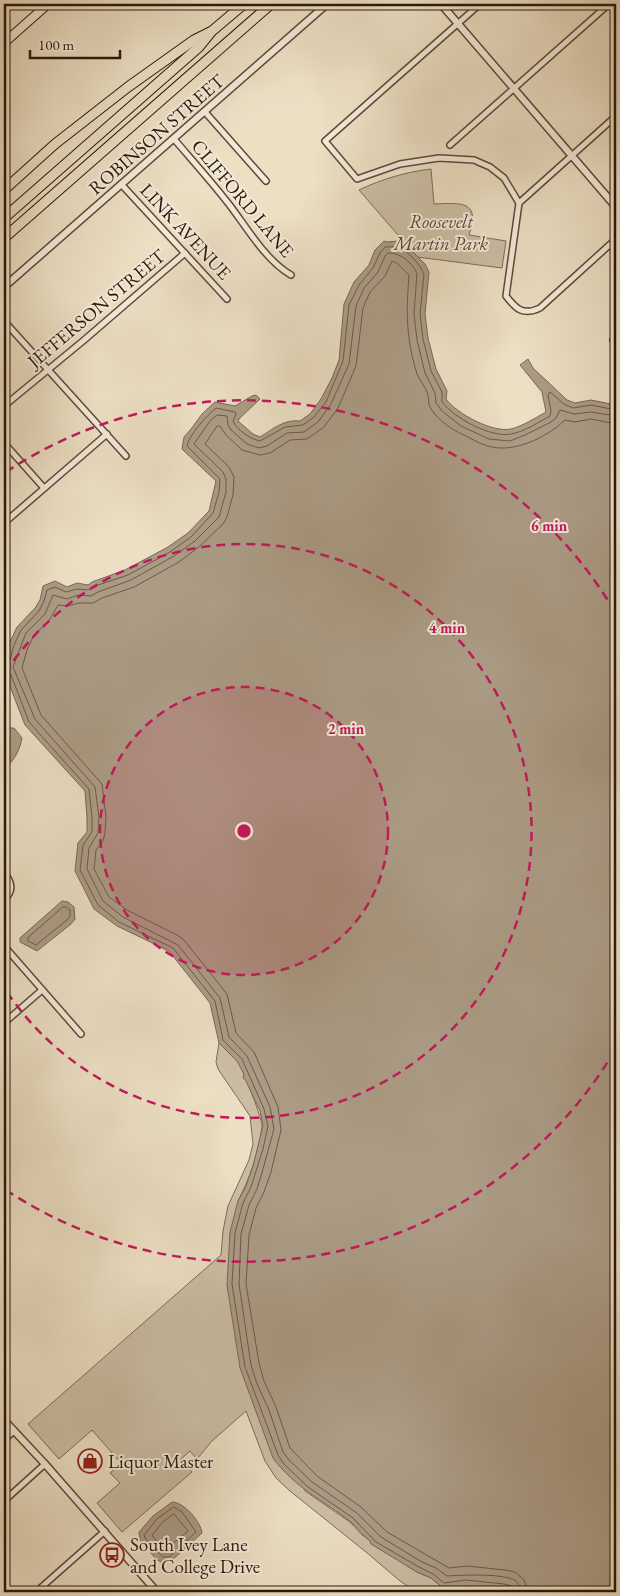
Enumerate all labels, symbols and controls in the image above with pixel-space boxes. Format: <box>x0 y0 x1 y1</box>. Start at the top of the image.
scale bar <box>30 28 120 60</box>
text: 100 m <box>38 35 75 54</box>
street label: ROBINSON STREET <box>83 68 230 200</box>
street label: CLIFFORD LANE <box>186 134 300 263</box>
street label: LINK AVENUE <box>135 178 237 285</box>
park label: Roosevelt Martin Park <box>393 209 489 256</box>
street label: JEFFERSON STREET <box>21 243 171 375</box>
text: 6 min <box>531 516 568 535</box>
text: 4 min <box>429 618 466 637</box>
text: 2 min <box>328 719 365 738</box>
centre of rings <box>235 822 253 840</box>
shop icon: Liquor Master <box>77 1448 103 1474</box>
place label: Liquor Master <box>108 1449 214 1474</box>
place label: South Ivey Lane and College Drive <box>130 1532 260 1579</box>
bus stop icon: South Ivey Lane and College Drive <box>99 1542 125 1568</box>

